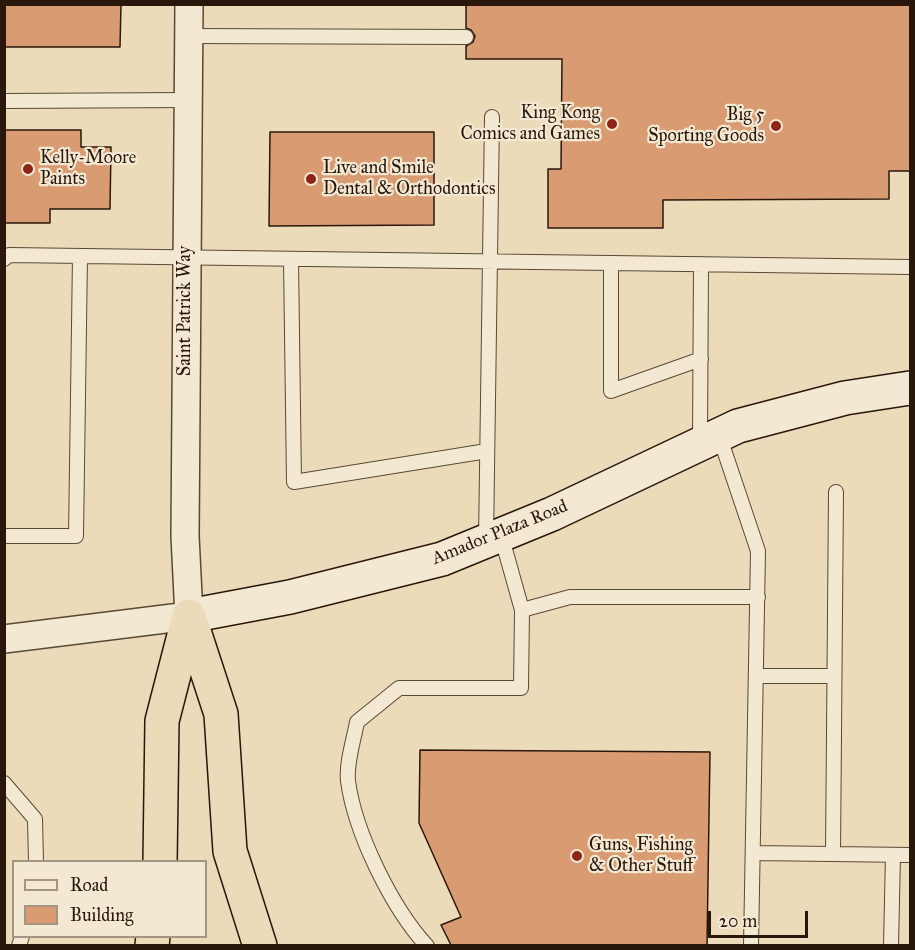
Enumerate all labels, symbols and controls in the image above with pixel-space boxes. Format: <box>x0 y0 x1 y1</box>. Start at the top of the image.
place label: King Kong Comics and Games <box>460 103 600 146</box>
place label: Big 5 Sporting Goods <box>648 105 764 148</box>
marker: King Kong Comics and Games <box>605 117 619 131</box>
marker: Big 5 Sporting Goods <box>769 119 783 133</box>
place label: Kelly-Moore Paints <box>40 148 136 190</box>
place label: Live and Smile Dental & Orthodontics <box>323 158 496 201</box>
marker: Kelly-Moore Paints <box>21 162 35 176</box>
marker: Live and Smile Dental & Orthodontics <box>304 172 318 186</box>
street label: Saint Patrick Way <box>175 246 197 376</box>
street label: Amador Plaza Road <box>429 496 571 570</box>
place label: Guns, Fishing & Other Stuff <box>589 835 693 878</box>
marker: Guns, Fishing & Other Stuff <box>570 849 584 863</box>
legend <box>12 860 207 938</box>
text: Road <box>70 874 108 896</box>
scale bar <box>711 899 812 937</box>
text: Building <box>70 904 133 926</box>
text: 20 m <box>719 910 757 932</box>

